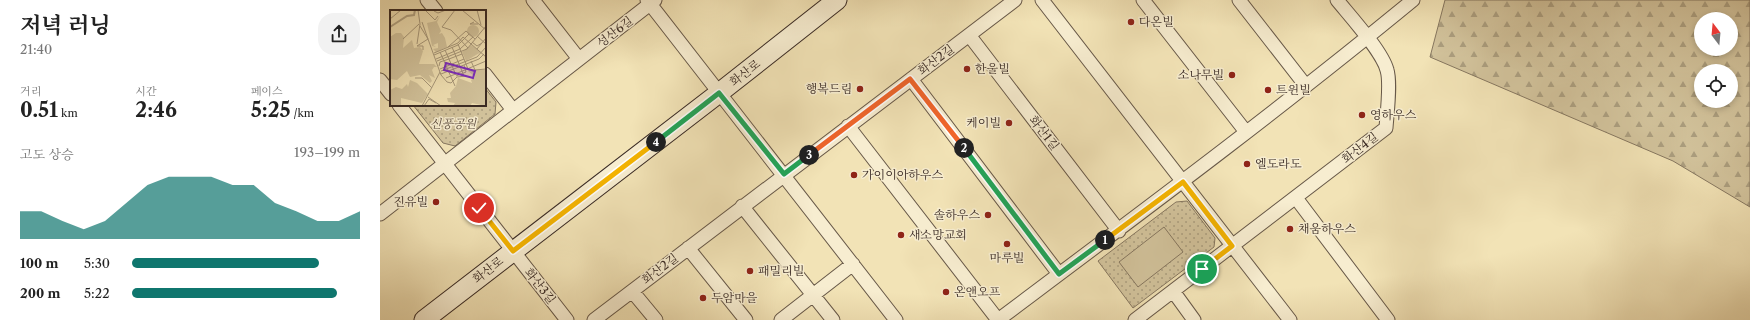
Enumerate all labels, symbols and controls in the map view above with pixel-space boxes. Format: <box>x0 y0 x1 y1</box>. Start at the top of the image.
inset map <box>390 10 486 106</box>
text: 저녁 러닝 <box>20 12 111 39</box>
north arrow <box>1694 12 1738 56</box>
map controls <box>1694 12 1738 108</box>
button: share <box>318 13 360 55</box>
street label: 성산6길 <box>594 13 636 50</box>
place label: 다온빌 <box>1139 14 1174 29</box>
marker: 다온빌 <box>1126 17 1136 27</box>
text: 21:40 <box>20 41 52 57</box>
street label: 화산2길 <box>915 41 957 78</box>
street label: 화산로 <box>726 56 763 89</box>
place label: 한울빌 <box>975 61 1010 76</box>
marker: 한울빌 <box>962 64 972 74</box>
button: locate <box>1694 64 1738 108</box>
place label: 소나무빌 <box>1178 67 1224 82</box>
marker: 소나무빌 <box>1227 70 1237 80</box>
place label: 행복드림 <box>806 81 852 96</box>
place label: 트윈빌 <box>1276 82 1311 97</box>
text: 거리 <box>20 84 41 98</box>
text: 시간 <box>135 84 157 98</box>
text: 페이스 <box>251 84 283 98</box>
marker: 행복드림 <box>855 84 865 94</box>
marker: 트윈빌 <box>1263 85 1273 95</box>
text: 0.51 <box>20 98 58 122</box>
text: 2:46 <box>135 98 177 122</box>
text: 5:25 <box>251 98 291 122</box>
text: km <box>58 106 78 120</box>
text: /km <box>291 106 314 120</box>
place label: 영하우스 <box>1370 107 1417 122</box>
marker: 영하우스 <box>1357 110 1367 120</box>
street label: 화산1길 <box>1026 112 1063 153</box>
place label: 케이빌 <box>966 115 1001 130</box>
park label: 신풍공원 <box>430 116 478 131</box>
marker: 케이빌 <box>1004 118 1014 128</box>
street label: 화산4길 <box>1339 129 1381 166</box>
pin: 4 <box>646 132 666 152</box>
text: 4 <box>653 135 659 149</box>
pin: 2 <box>954 138 974 158</box>
text: 2 <box>961 141 967 155</box>
text: 193–199 m <box>294 144 360 160</box>
pin: 3 <box>799 145 819 165</box>
text: 고도 상승 <box>20 146 74 162</box>
text: 3 <box>806 148 812 162</box>
place label: 엘도라도 <box>1255 156 1302 171</box>
marker: 엘도라도 <box>1242 159 1252 169</box>
place label: 가이이아하우스 <box>862 167 944 182</box>
marker: 가이이아하우스 <box>849 170 859 180</box>
pin <box>462 191 496 225</box>
place label: 진유빌 <box>393 194 428 209</box>
marker: 진유빌 <box>431 197 441 207</box>
icon: check <box>468 197 490 219</box>
place label: 솔하우스 <box>934 207 980 222</box>
marker: 솔하우스 <box>983 210 993 220</box>
place label: 채움하우스 <box>1298 221 1356 236</box>
marker: 채움하우스 <box>1285 224 1295 234</box>
place label: 새소망교회 <box>909 227 967 242</box>
marker: 새소망교회 <box>896 230 906 240</box>
pin: 1 <box>1095 230 1115 250</box>
text: 1 <box>1103 233 1107 247</box>
marker: 마루빌 <box>1002 239 1012 249</box>
street label: 화산2길 <box>639 250 681 287</box>
place label: 마루빌 <box>990 250 1024 265</box>
pin <box>1185 252 1219 286</box>
street label: 화산로 <box>469 253 506 286</box>
text: 100 m <box>20 255 59 271</box>
text: 5:30 <box>84 255 110 271</box>
icon: arrive <box>1191 258 1213 280</box>
place label: 패밀리빌 <box>758 263 804 278</box>
street label: 화산3길 <box>522 265 559 307</box>
marker: 패밀리빌 <box>745 266 755 276</box>
place label: 온앤오프 <box>954 284 1001 299</box>
text: 200 m <box>20 285 60 301</box>
text: 5:22 <box>84 285 110 301</box>
marker: 온앤오프 <box>941 287 951 297</box>
place label: 두암마을 <box>711 290 758 305</box>
marker: 두암마을 <box>698 293 708 303</box>

